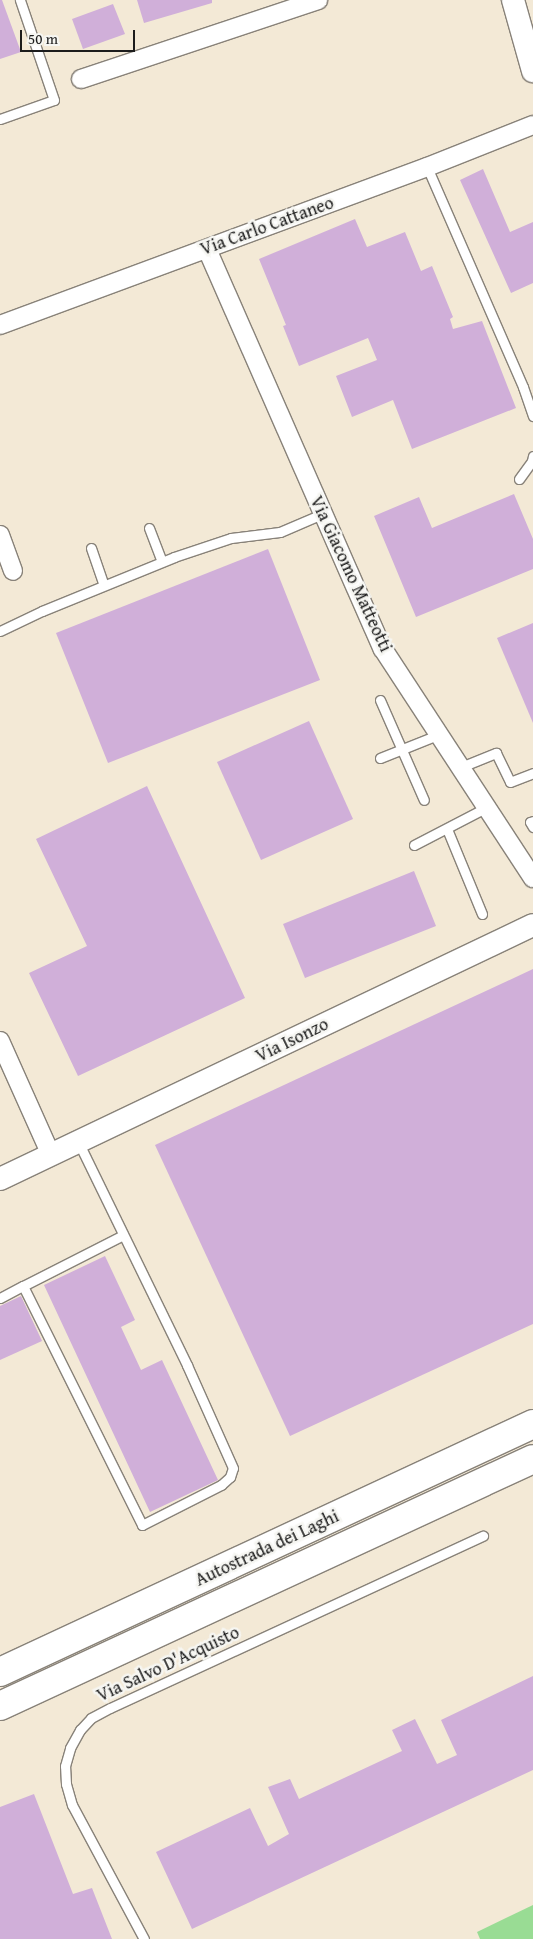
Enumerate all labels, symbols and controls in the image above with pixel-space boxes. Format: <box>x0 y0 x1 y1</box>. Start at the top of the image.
scale bar <box>22 20 138 52</box>
text: 50 m <box>28 28 58 49</box>
street label: Via Carlo Cattaneo <box>197 192 337 260</box>
street label: Via Giacomo Matteotti <box>305 492 397 656</box>
street label: Via Isonzo <box>252 1013 332 1067</box>
street label: Autostrada dei Laghi <box>192 1505 342 1591</box>
street label: Via Salvo D'Acquisto <box>93 1621 243 1707</box>

